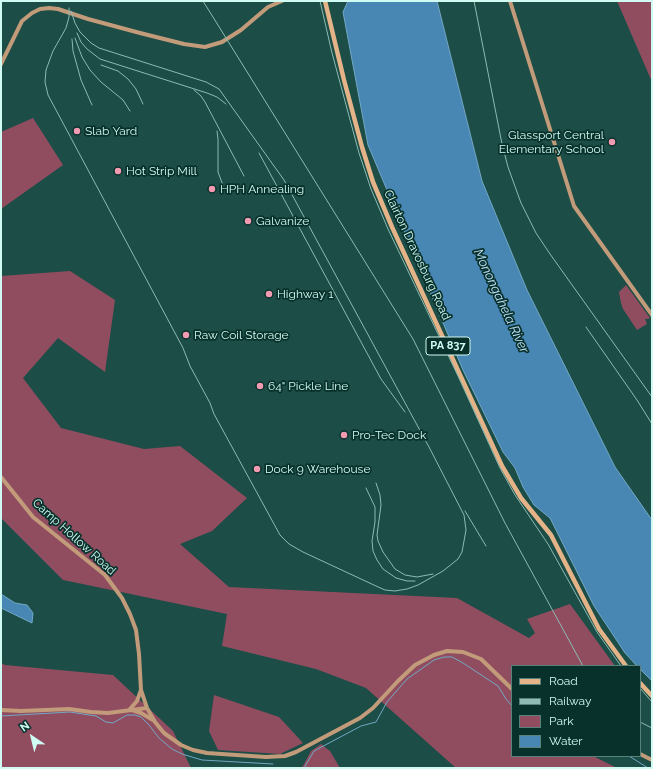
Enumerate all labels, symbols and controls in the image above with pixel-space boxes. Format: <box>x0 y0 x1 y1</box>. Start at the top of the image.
place label: Slab Yard <box>85 124 137 138</box>
marker: Slab Yard <box>72 126 82 136</box>
place label: Glassport Central Elementary School <box>499 128 604 156</box>
marker: Glassport Central Elementary School <box>607 137 617 147</box>
place label: Hot Strip Mill <box>126 164 197 178</box>
marker: Hot Strip Mill <box>113 166 123 176</box>
place label: HPH Annealing <box>220 182 304 196</box>
marker: HPH Annealing <box>207 184 217 194</box>
street label: Clairton Dravosburg Road <box>380 188 454 322</box>
place label: Galvanize <box>256 214 309 228</box>
marker: Galvanize <box>243 216 253 226</box>
water label: Monongahela River <box>470 247 532 355</box>
place label: Highway 1 <box>277 287 333 301</box>
marker: Highway 1 <box>264 289 274 299</box>
place label: Raw Coil Storage <box>194 328 289 342</box>
marker: Raw Coil Storage <box>181 330 191 340</box>
road number: PA 837 <box>426 337 470 355</box>
place label: 64" Pickle Line <box>268 379 348 393</box>
marker: 64" Pickle Line <box>255 381 265 391</box>
place label: Pro-Tec Dock <box>352 428 426 442</box>
marker: Pro-Tec Dock <box>339 430 349 440</box>
place label: Dock 9 Warehouse <box>265 462 370 476</box>
marker: Dock 9 Warehouse <box>252 464 262 474</box>
street label: Camp Hollow Road <box>29 496 119 578</box>
legend <box>511 665 641 757</box>
text: Road <box>549 674 578 688</box>
text: Railway <box>549 694 591 708</box>
text: Park <box>549 714 574 728</box>
north arrow <box>12 717 52 757</box>
text: N <box>18 719 32 734</box>
text: Water <box>549 734 583 748</box>

